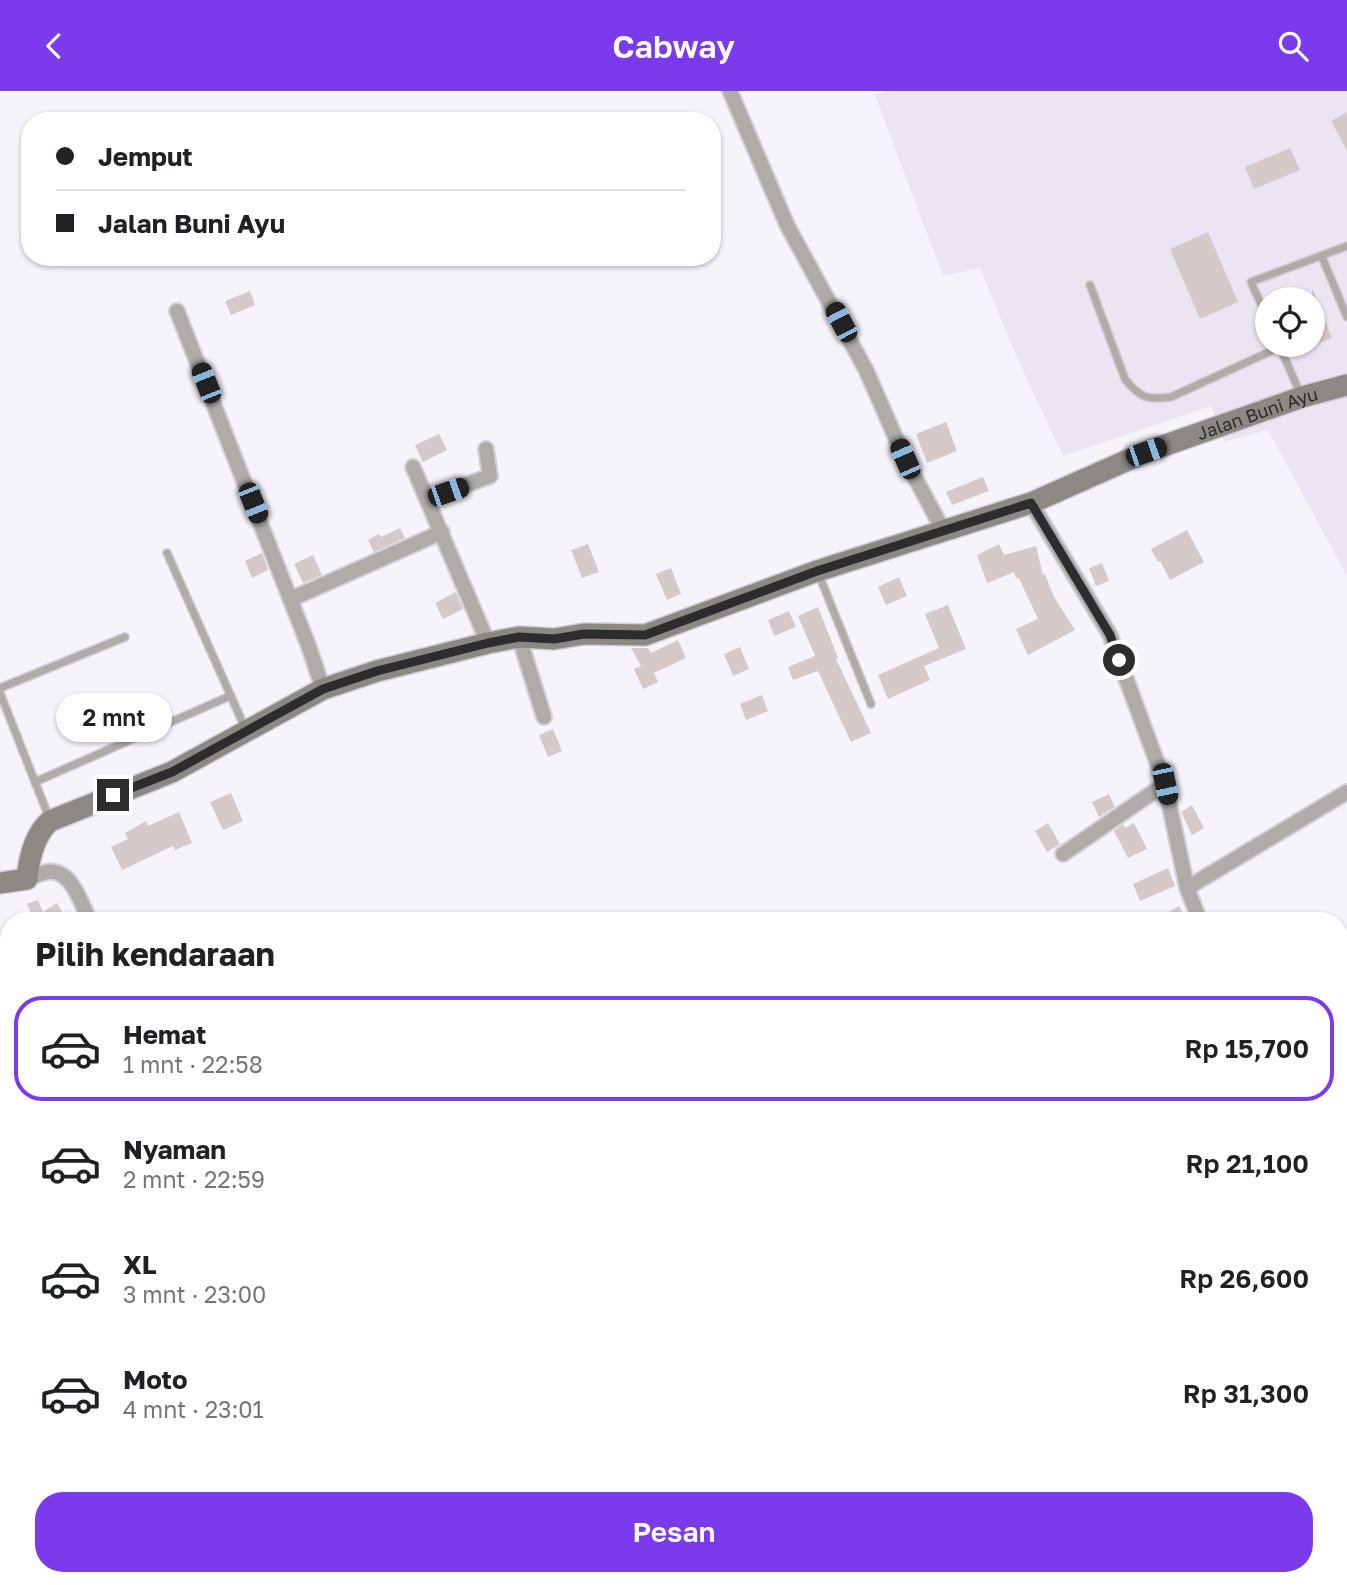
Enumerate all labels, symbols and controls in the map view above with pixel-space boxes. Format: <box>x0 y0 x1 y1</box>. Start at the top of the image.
icon: back <box>35 27 73 65</box>
text: Cabway <box>612 27 735 65</box>
icon: search <box>1274 27 1312 65</box>
text: Jemput <box>98 141 193 172</box>
text: Jalan Buni Ayu <box>98 208 285 239</box>
map controls <box>1255 287 1325 357</box>
button: locate <box>1255 287 1325 357</box>
car <box>822 299 861 345</box>
car <box>189 360 224 406</box>
street label: Jalan Buni Ayu <box>1193 382 1320 444</box>
car <box>1123 435 1170 469</box>
car <box>887 436 924 482</box>
car <box>425 475 472 509</box>
car <box>236 480 271 526</box>
route start <box>1103 644 1135 676</box>
callout: 2 mnt <box>55 693 171 743</box>
text: 2 mnt <box>83 703 145 731</box>
car <box>1151 761 1180 807</box>
route end <box>97 779 129 811</box>
text: Pilih kendaraan <box>35 935 275 973</box>
icon: car <box>39 1017 102 1080</box>
text: Hemat <box>123 1019 206 1050</box>
text: Rp 15,700 <box>1185 1033 1309 1064</box>
text: 1 mnt · 22:58 <box>123 1050 263 1078</box>
icon: car <box>39 1132 102 1195</box>
text: Nyaman <box>123 1134 226 1165</box>
text: Rp 21,100 <box>1185 1148 1309 1179</box>
text: 2 mnt · 22:59 <box>123 1165 265 1193</box>
icon: car <box>39 1247 102 1310</box>
text: XL <box>123 1249 157 1280</box>
text: Rp 26,600 <box>1179 1263 1309 1294</box>
text: 3 mnt · 23:00 <box>123 1280 266 1308</box>
icon: car <box>39 1362 102 1425</box>
text: Moto <box>123 1364 188 1395</box>
text: Rp 31,300 <box>1183 1378 1309 1409</box>
text: 4 mnt · 23:01 <box>123 1395 264 1423</box>
button: Pesan <box>35 1492 1313 1572</box>

